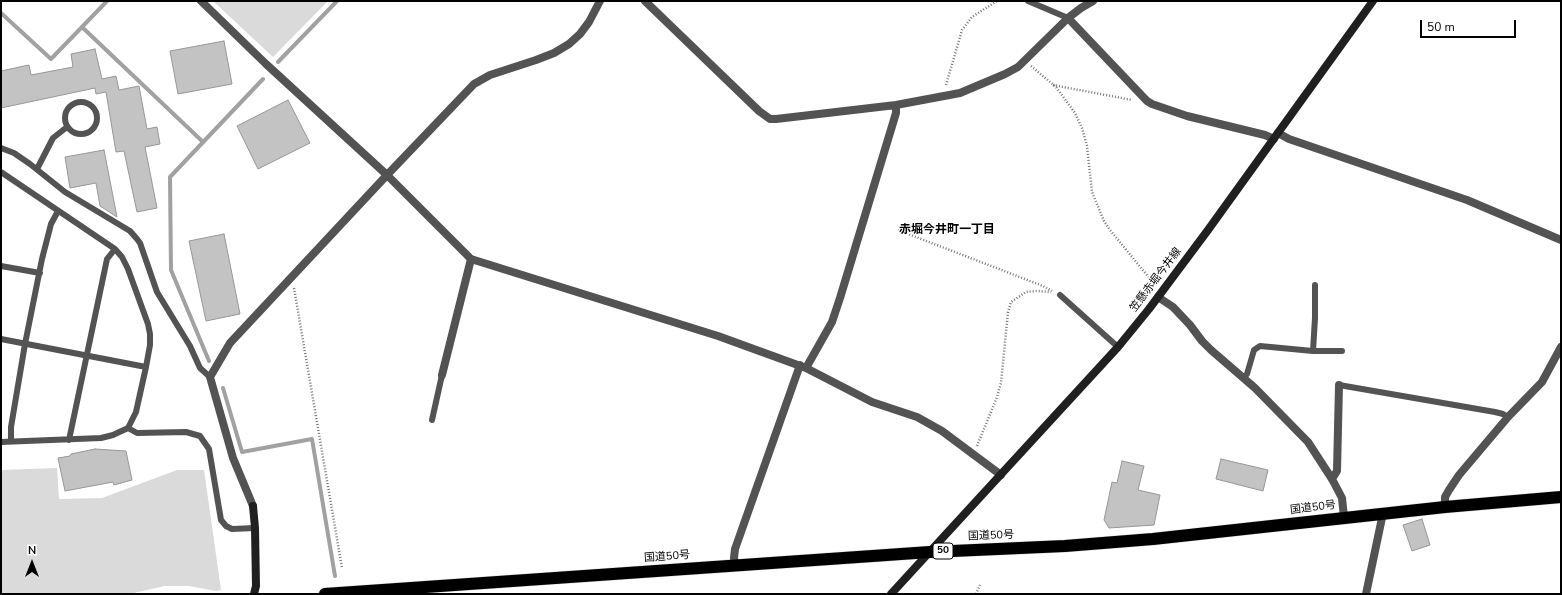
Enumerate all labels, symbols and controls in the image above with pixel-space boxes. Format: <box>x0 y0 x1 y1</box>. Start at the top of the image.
scale bar <box>1422 12 1518 38</box>
text: 50 m <box>1427 19 1455 35</box>
district label: 赤堀今井町一丁目 <box>899 223 995 237</box>
street label: 笠懸赤堀今井線 <box>1128 245 1184 315</box>
street label: 国道50号 <box>1289 499 1337 517</box>
street label: 国道50号 <box>968 529 1014 543</box>
north arrow <box>12 543 52 583</box>
text: N <box>28 543 36 558</box>
road number: 50 <box>933 543 953 559</box>
street label: 国道50号 <box>643 549 691 565</box>

